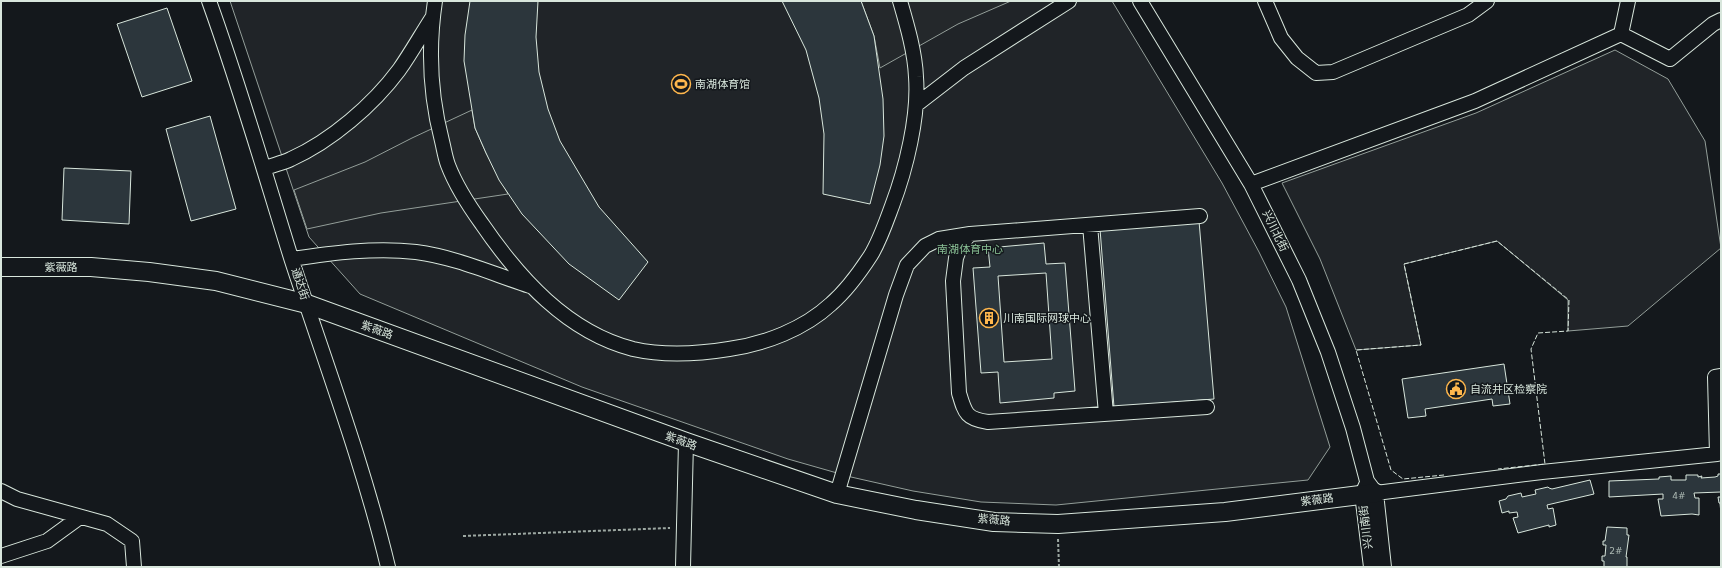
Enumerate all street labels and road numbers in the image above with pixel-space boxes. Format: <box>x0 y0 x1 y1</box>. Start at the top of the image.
street label: 兴川北街 <box>1260 208 1290 254</box>
street label: 紫薇路 <box>45 261 78 274</box>
street label: 通达街 <box>289 266 311 302</box>
street label: 紫薇路 <box>359 318 395 342</box>
street label: 紫薇路 <box>663 429 699 453</box>
street label: 紫薇路 <box>1300 492 1334 508</box>
street label: 兴川南街 <box>1357 504 1375 550</box>
street label: 紫薇路 <box>977 512 1011 528</box>

